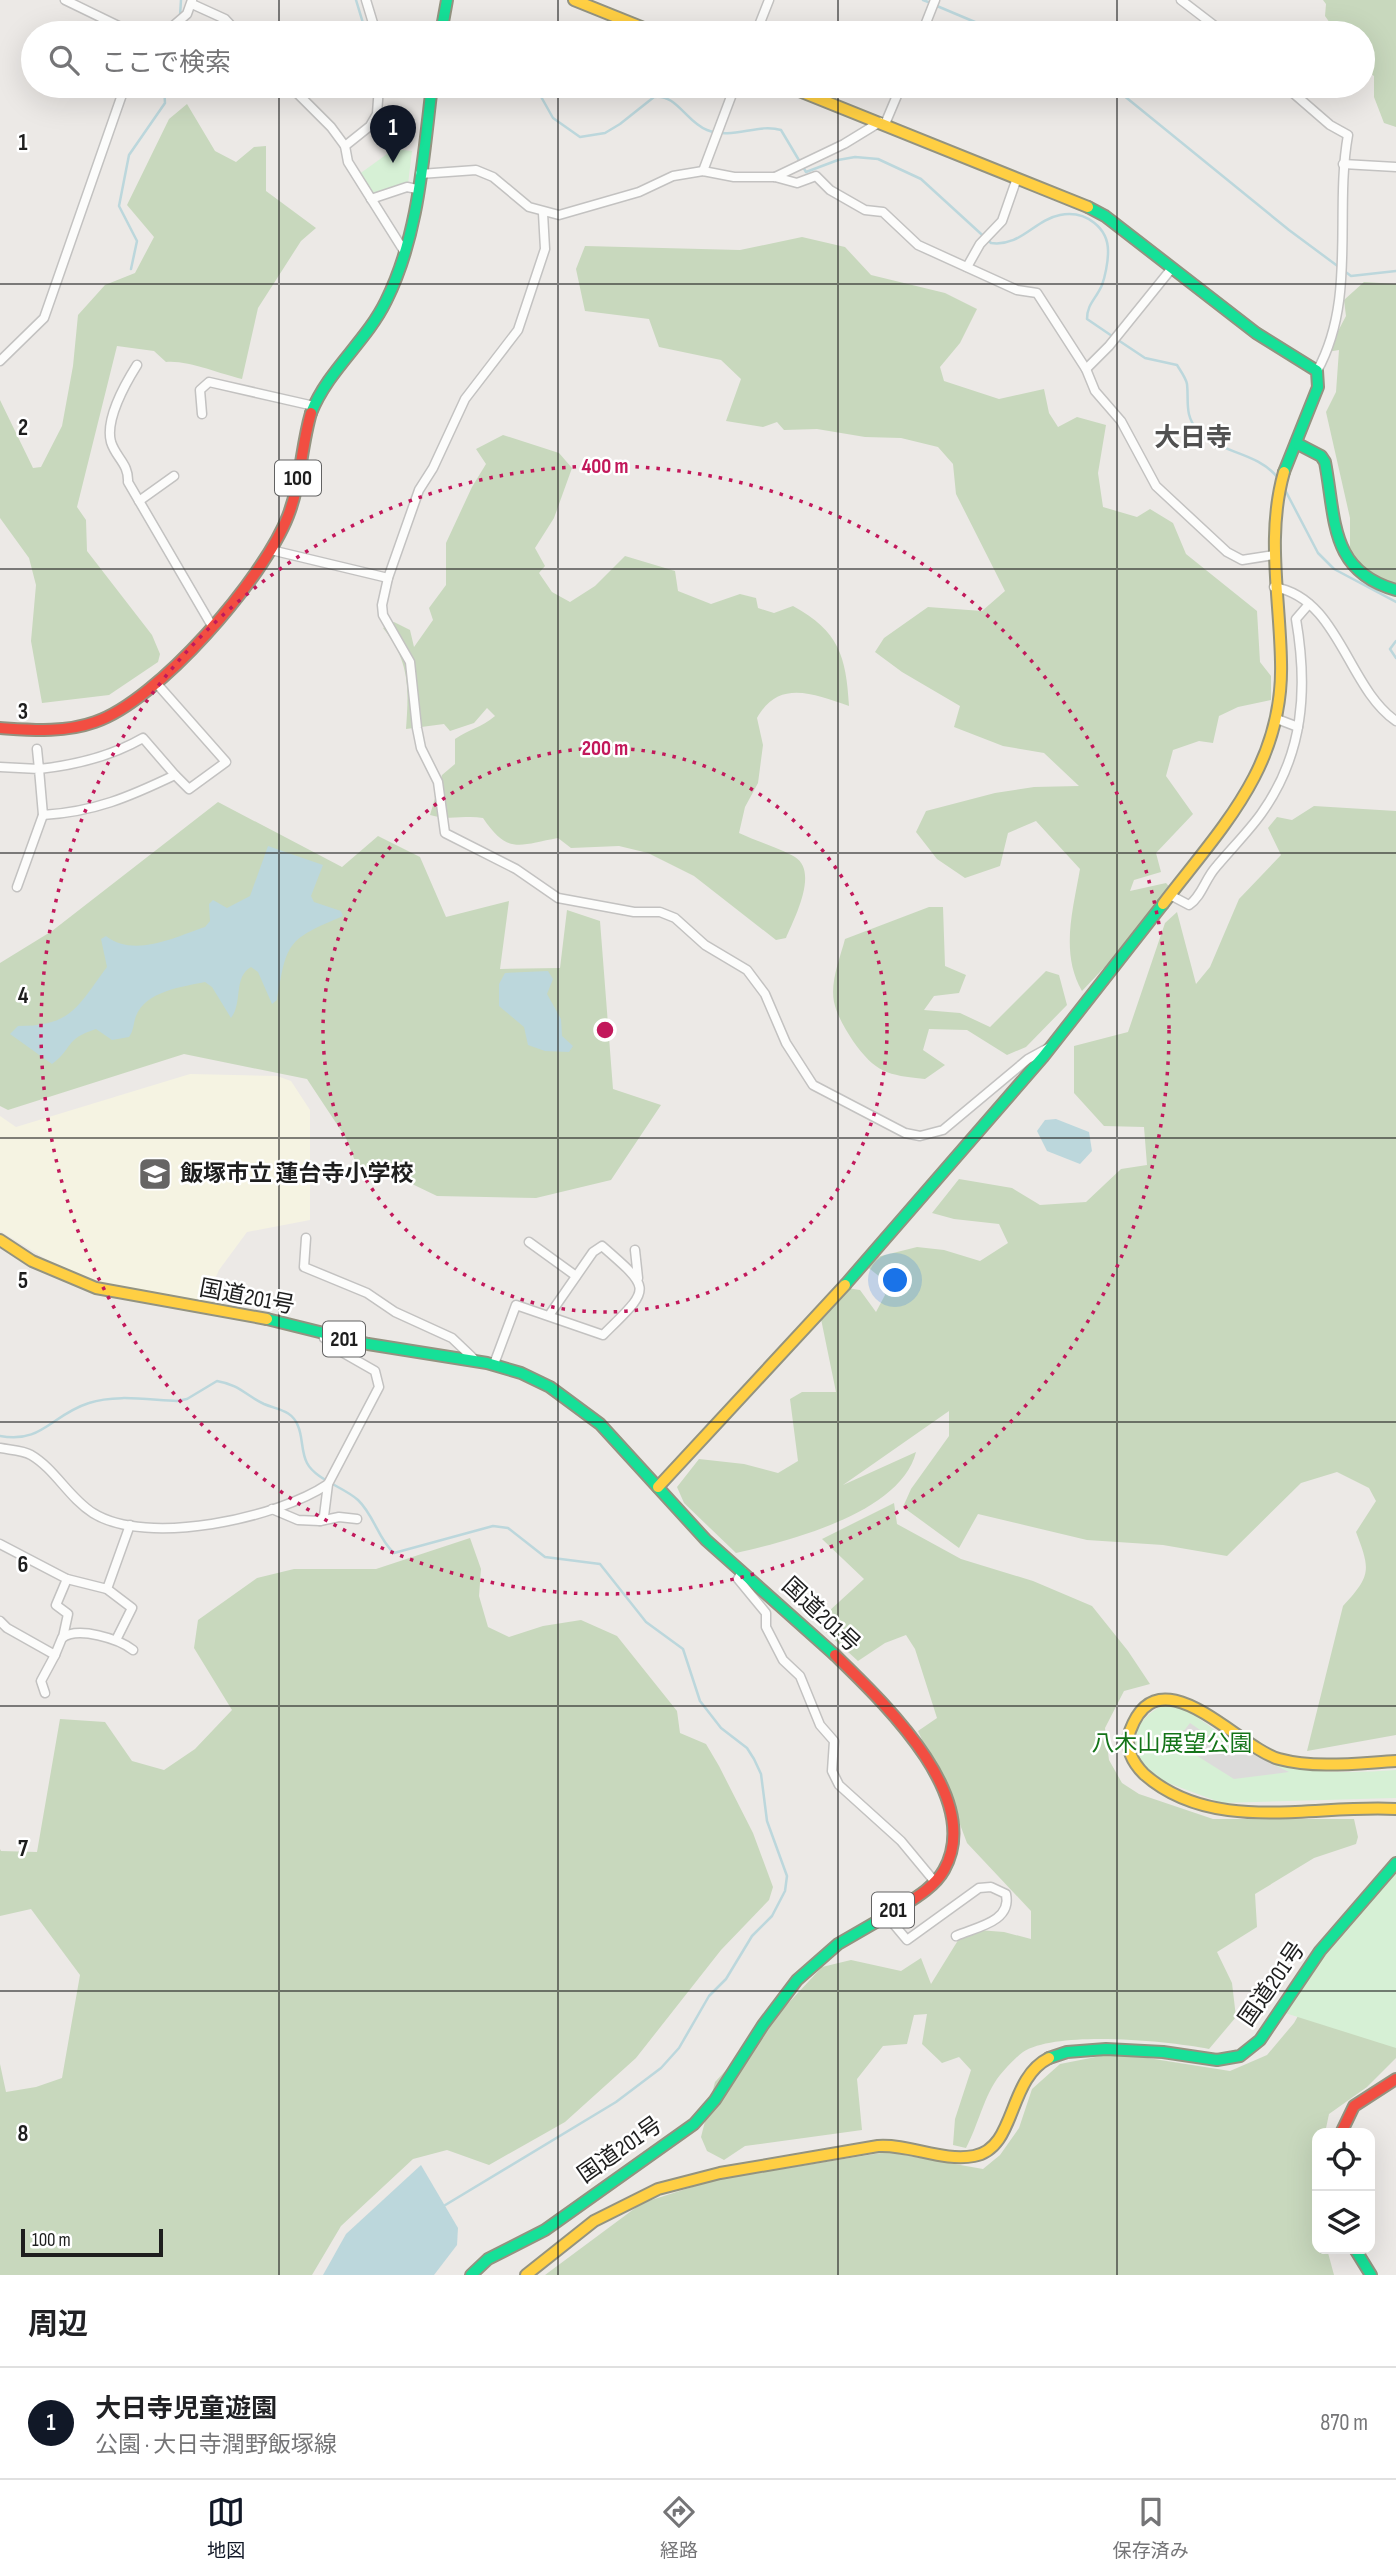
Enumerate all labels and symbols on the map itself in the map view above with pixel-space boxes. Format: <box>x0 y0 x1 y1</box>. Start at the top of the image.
pin: 1 <box>370 105 416 163</box>
text: 1 <box>18 129 28 157</box>
text: 2 <box>18 414 28 442</box>
district label: 大日寺 <box>1154 423 1232 454</box>
text: 400 m <box>582 454 628 479</box>
road number: 100 <box>275 461 321 496</box>
text: 3 <box>18 698 28 726</box>
text: 200 m <box>582 736 628 761</box>
text: 4 <box>18 982 29 1010</box>
centre of rings <box>593 1018 617 1042</box>
school or university icon: 飯塚市立 蓮台寺小学校 <box>136 1155 174 1193</box>
place label: 飯塚市立 蓮台寺小学校 <box>180 1160 414 1188</box>
your location <box>878 1263 912 1297</box>
text: 5 <box>18 1267 28 1295</box>
street label: 国道201号 <box>197 1274 297 1320</box>
road number: 201 <box>323 1322 365 1356</box>
text: 6 <box>18 1551 28 1579</box>
street label: 国道201号 <box>776 1572 866 1658</box>
park label: 八木山展望公園 <box>1092 1730 1253 1758</box>
text: 7 <box>18 1835 28 1863</box>
road number: 201 <box>872 1892 914 1927</box>
street label: 国道201号 <box>1233 1936 1311 2032</box>
street label: 国道201号 <box>572 2111 668 2189</box>
text: 8 <box>18 2120 29 2148</box>
scale bar <box>21 2226 163 2258</box>

